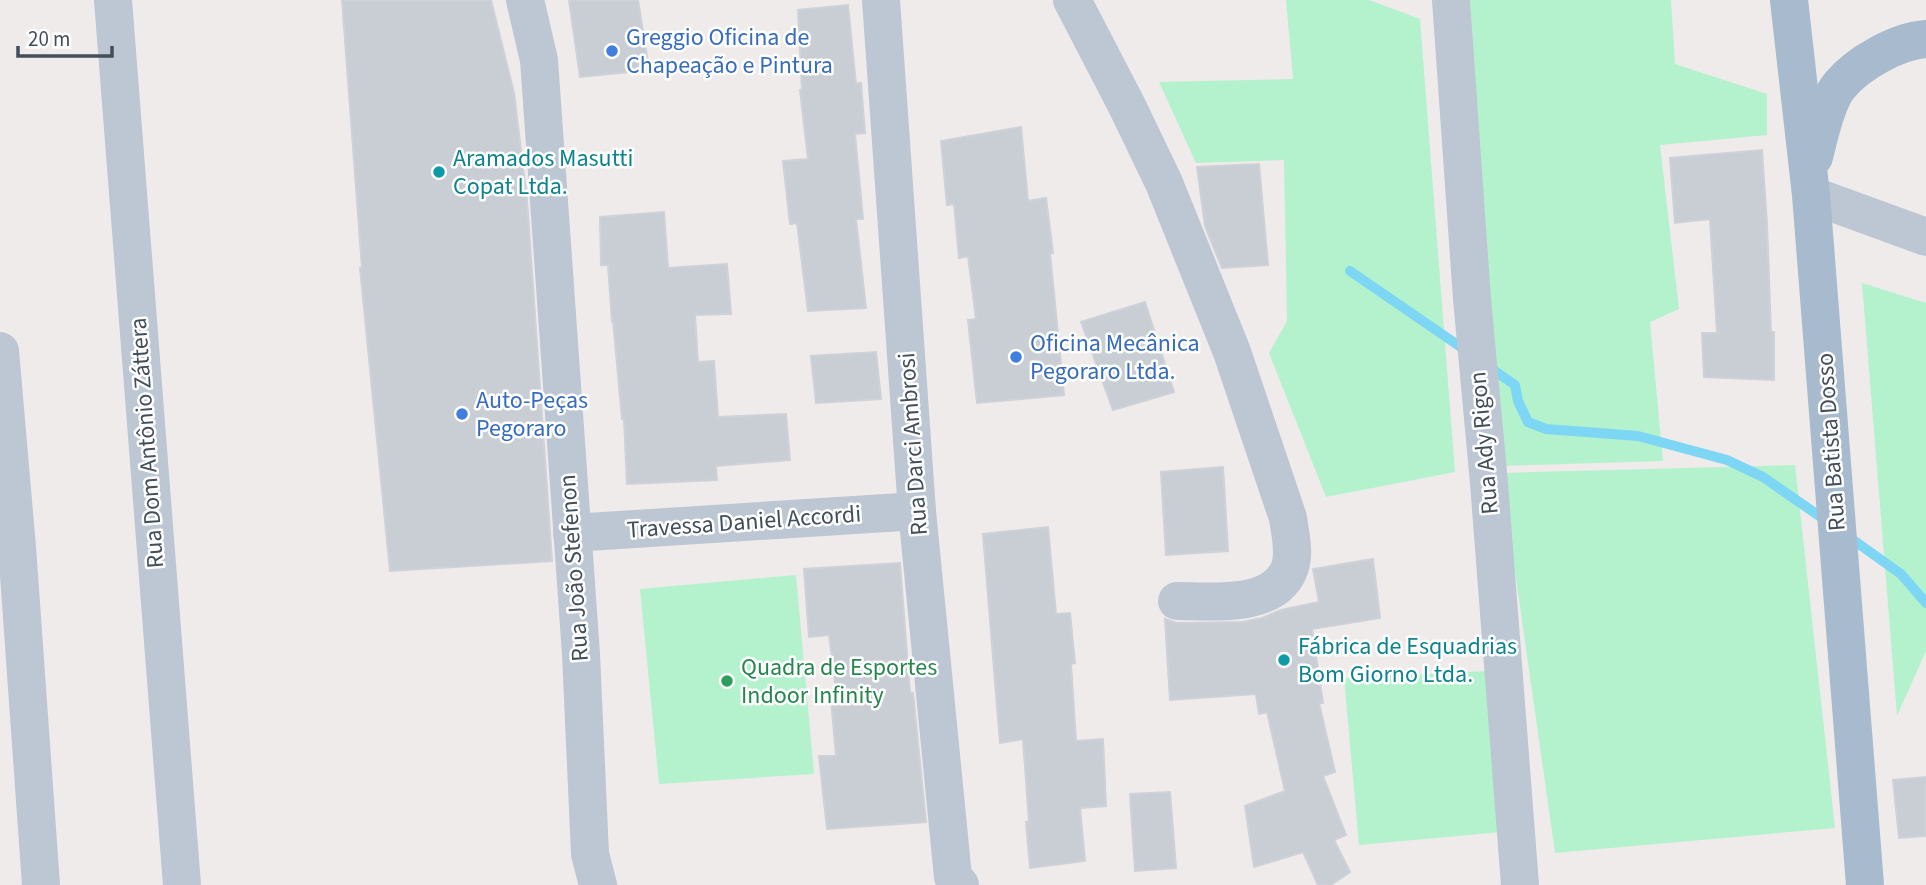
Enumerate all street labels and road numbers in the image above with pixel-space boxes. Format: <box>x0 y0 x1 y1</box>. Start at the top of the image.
street label: Rua Dom Antônio Záttera <box>121 316 173 570</box>
street label: Rua Darci Ambrosi <box>889 351 937 537</box>
street label: Rua Batista Dosso <box>1807 352 1855 532</box>
street label: Rua Ady Rigon <box>1460 370 1508 516</box>
street label: Rua João Stefenon <box>550 473 598 663</box>
street label: Travessa Daniel Accordi <box>626 496 862 548</box>

